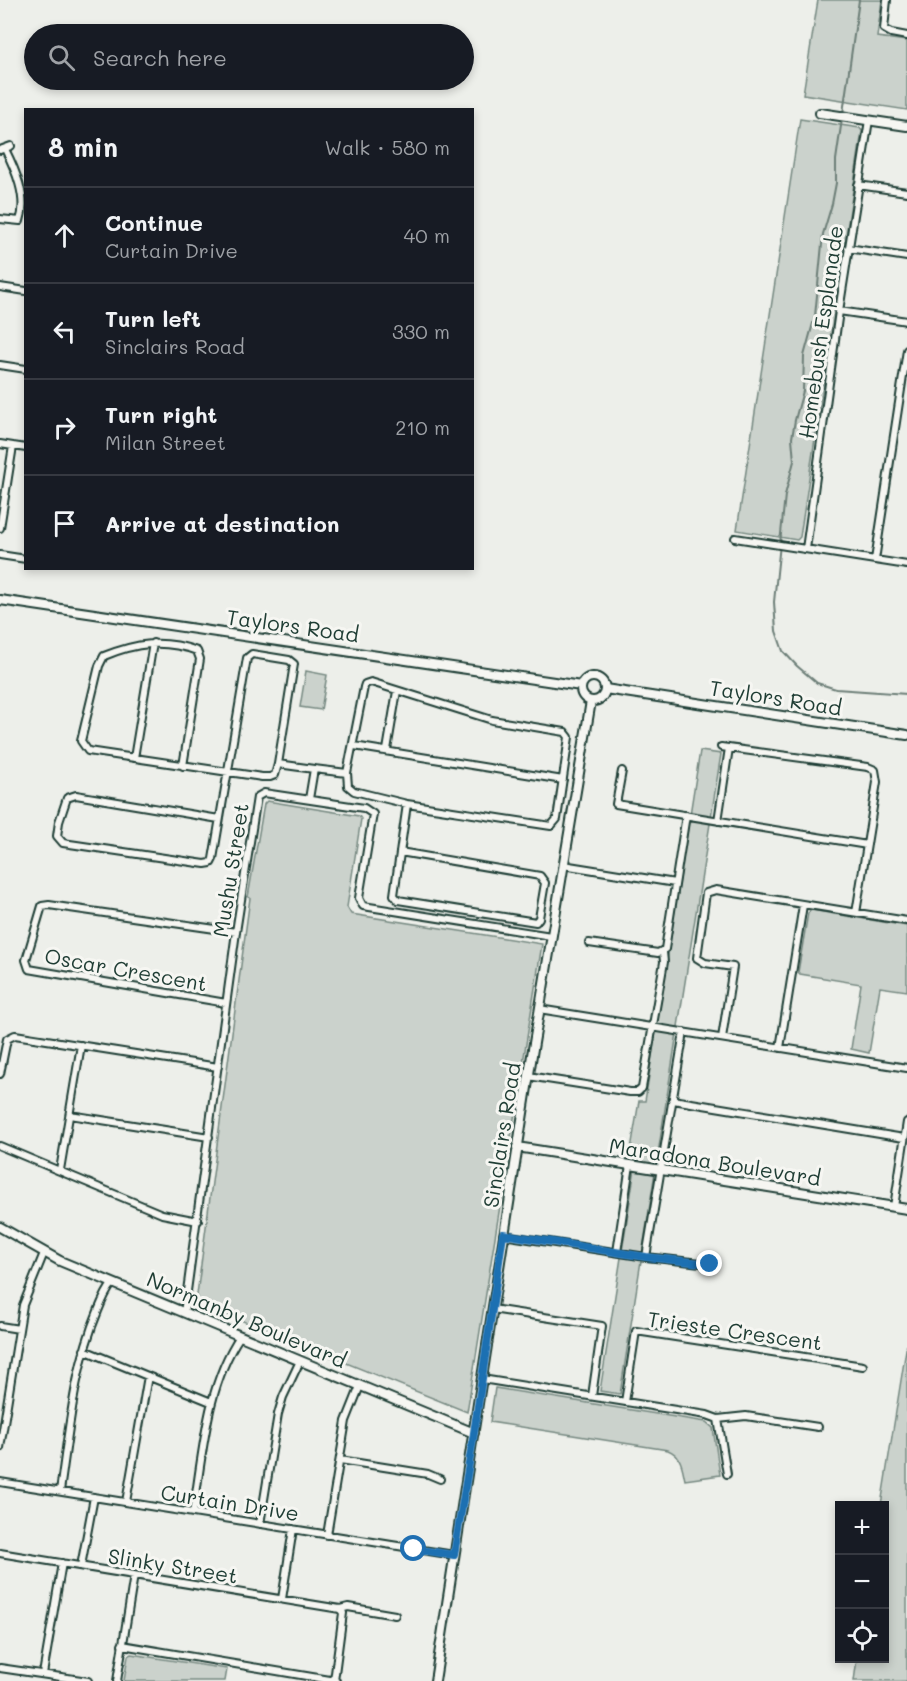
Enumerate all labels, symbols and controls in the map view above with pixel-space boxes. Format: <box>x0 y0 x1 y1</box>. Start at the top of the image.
search box <box>24 24 474 90</box>
icon: search <box>45 41 78 74</box>
text: Search here <box>93 43 227 72</box>
text: 8 min <box>48 130 118 164</box>
text: Walk · 580 m <box>324 134 450 160</box>
text: Continue <box>105 208 203 237</box>
icon: ahead <box>48 219 81 252</box>
text: 40 m <box>404 222 450 248</box>
street label: Homebush Esplanade <box>792 223 848 441</box>
text: Curtain Drive <box>105 237 238 263</box>
text: Turn left <box>105 304 201 333</box>
icon: left <box>48 315 81 348</box>
text: 330 m <box>392 318 450 344</box>
text: Sinclairs Road <box>105 333 245 359</box>
text: Turn right <box>105 400 217 429</box>
icon: right <box>48 411 81 444</box>
text: 210 m <box>395 414 450 440</box>
text: Milan Street <box>105 429 226 455</box>
icon: arrive <box>48 507 81 540</box>
text: Arrive at destination <box>105 509 340 538</box>
street label: Taylors Road <box>225 602 361 648</box>
street label: Taylors Road <box>708 673 844 721</box>
street label: Mushu Street <box>206 801 254 939</box>
street label: Oscar Crescent <box>43 941 209 997</box>
street label: Sinclairs Road <box>476 1060 526 1210</box>
street label: Maradona Boulevard <box>607 1131 823 1191</box>
route end <box>696 1250 722 1276</box>
street label: Normanby Boulevard <box>143 1265 351 1373</box>
street label: Trieste Crescent <box>646 1304 824 1356</box>
street label: Curtain Drive <box>159 1478 301 1526</box>
map controls <box>835 1501 889 1663</box>
button: + <box>835 1501 889 1555</box>
route start <box>400 1535 426 1561</box>
street label: Slinky Street <box>106 1541 240 1589</box>
button: − <box>835 1555 889 1609</box>
button: locate <box>835 1609 889 1663</box>

